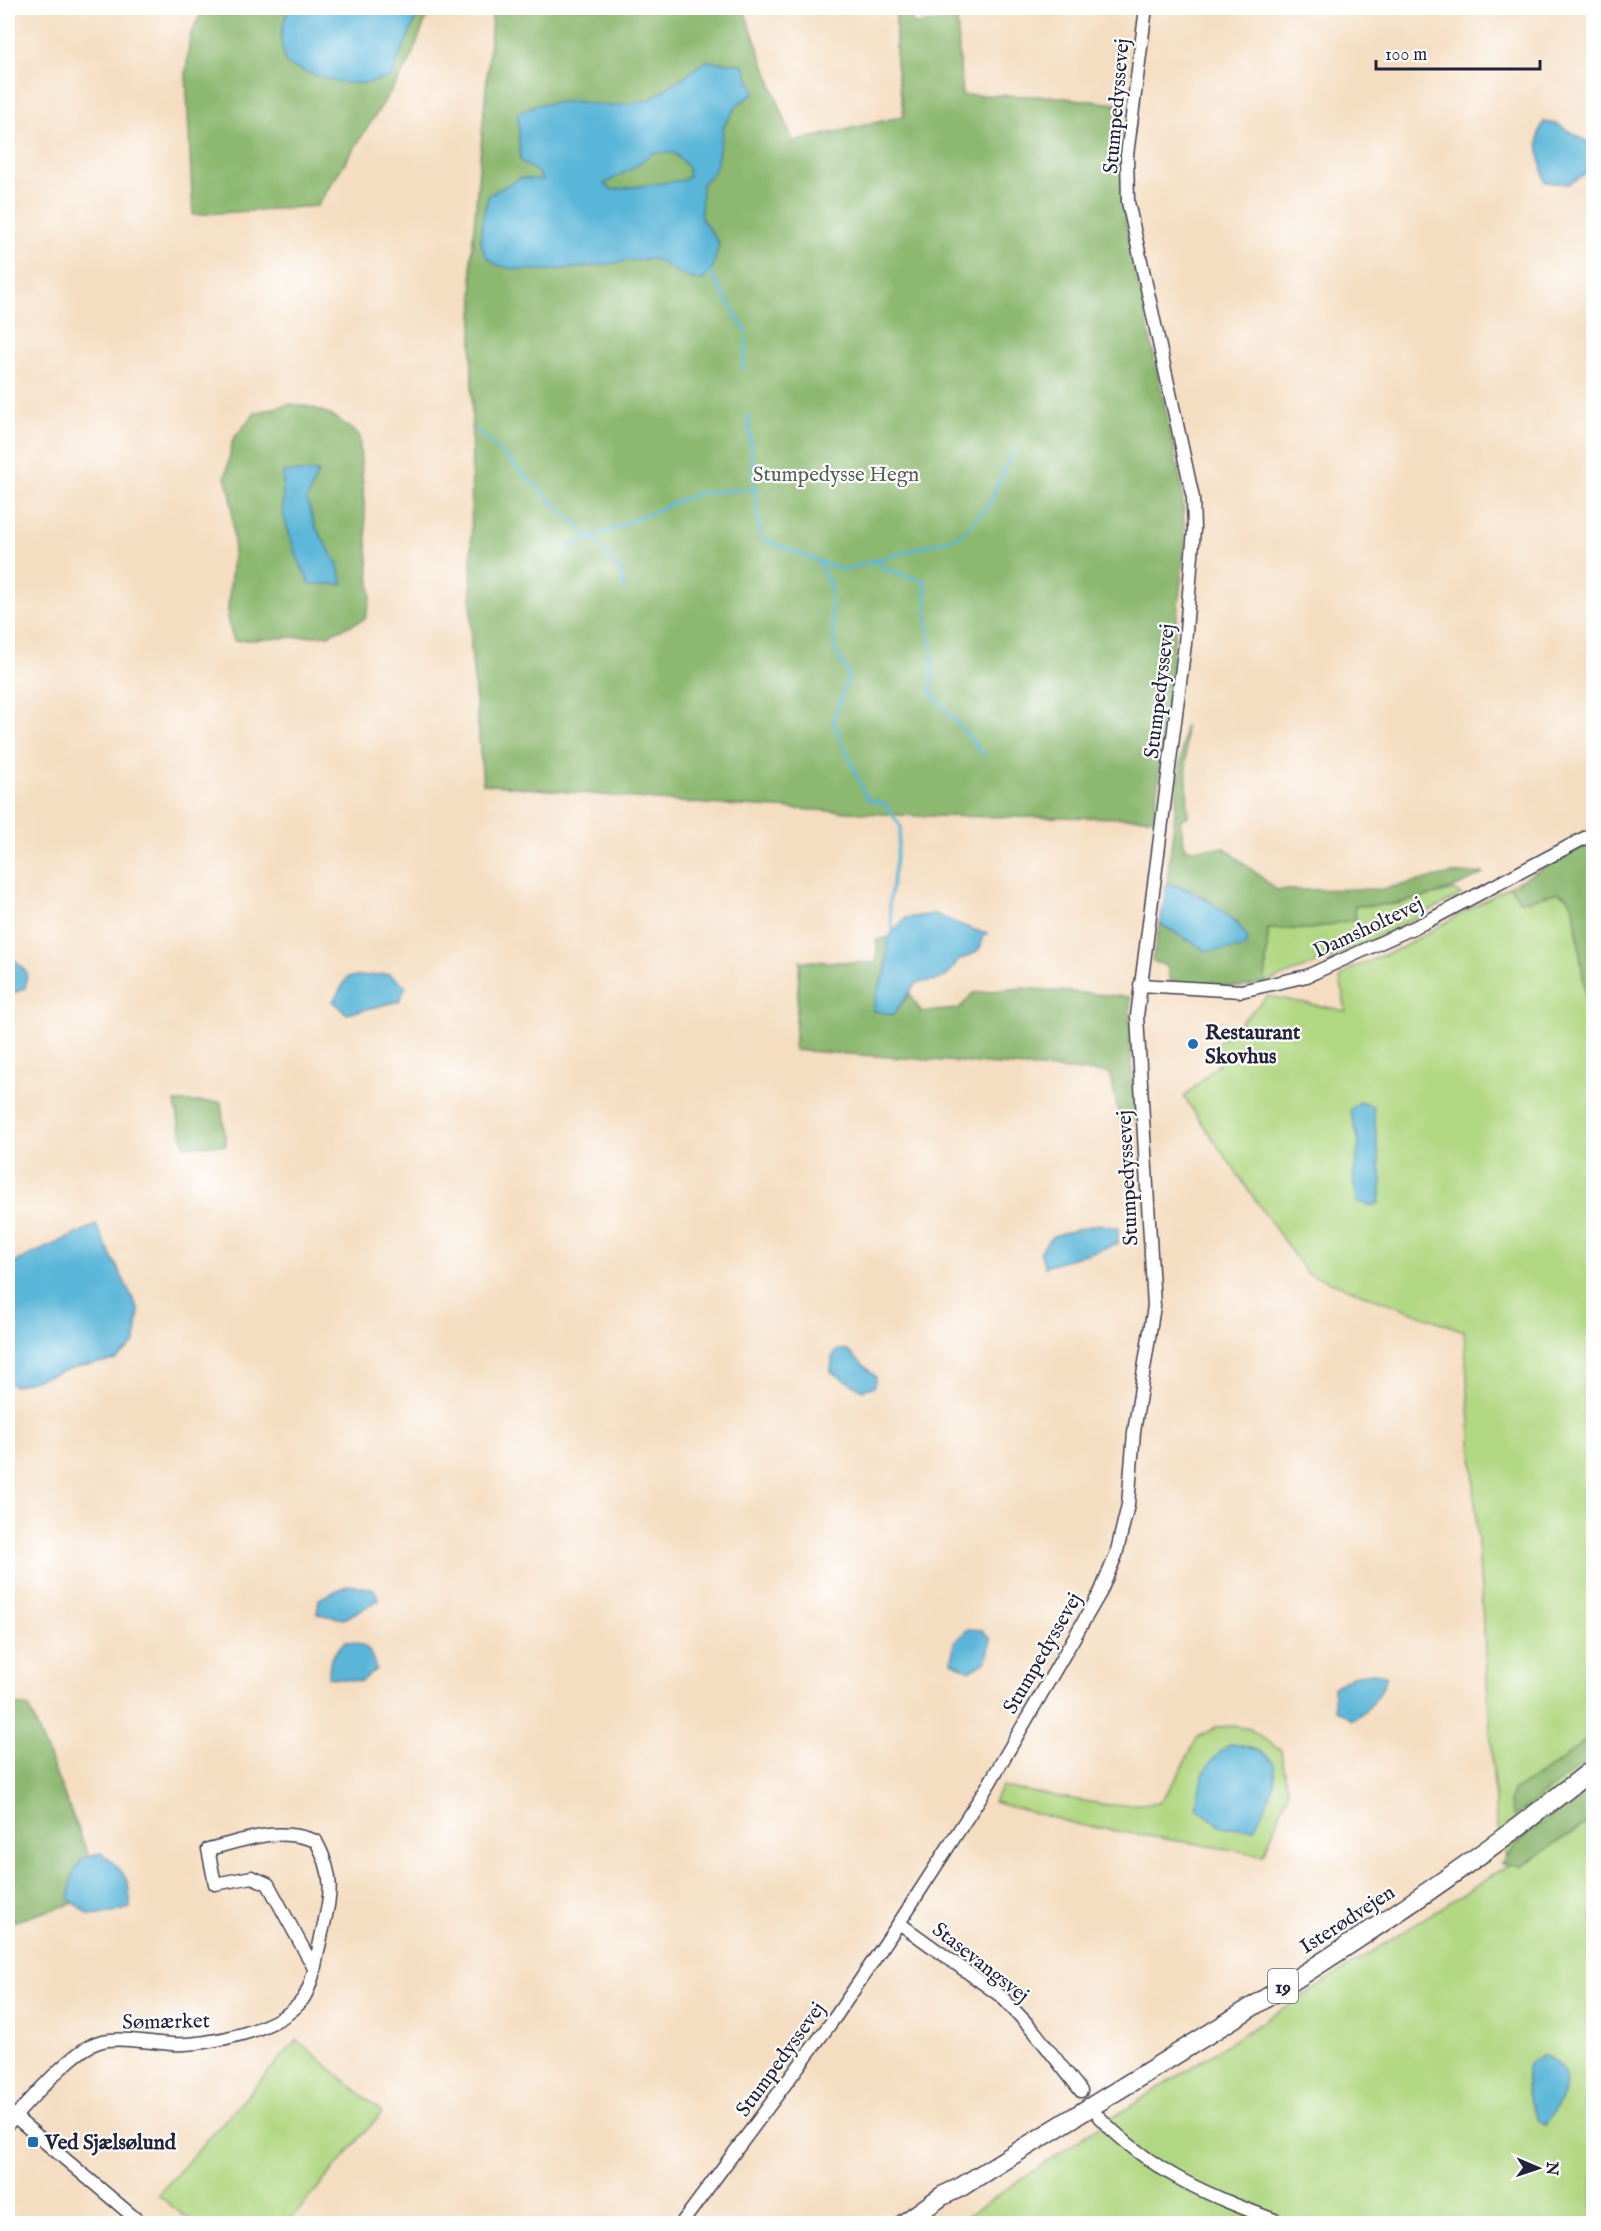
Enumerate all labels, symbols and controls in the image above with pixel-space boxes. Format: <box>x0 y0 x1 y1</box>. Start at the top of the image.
scale bar <box>1376 33 1540 71</box>
street label: Stumpedyssevej <box>1098 37 1137 175</box>
text: 100 m <box>1385 44 1427 67</box>
park label: Stumpedysse Hegn <box>753 462 919 489</box>
street label: Stumpedyssevej <box>1139 622 1182 760</box>
street label: Damsholtevej <box>1309 891 1428 966</box>
place label: Restaurant Skovhus <box>1205 1020 1301 1071</box>
marker: Restaurant Skovhus <box>1186 1037 1200 1051</box>
street label: Stumpedyssevej <box>1111 1109 1146 1246</box>
street label: Stumpedyssevej <box>998 1588 1089 1719</box>
street label: Isterødvejen <box>1295 1880 1400 1961</box>
street label: Stasevangsvej <box>926 1917 1034 2010</box>
road number: 19 <box>1268 1969 1298 2003</box>
street label: Stumpedyssevej <box>730 1997 832 2123</box>
street label: Sømærket <box>122 2008 210 2037</box>
place label: Ved Sjælsølund <box>44 2130 177 2157</box>
marker: Ved Sjælsølund <box>26 2135 40 2149</box>
north arrow <box>1508 2138 1568 2198</box>
text: N <box>1541 2160 1561 2176</box>

